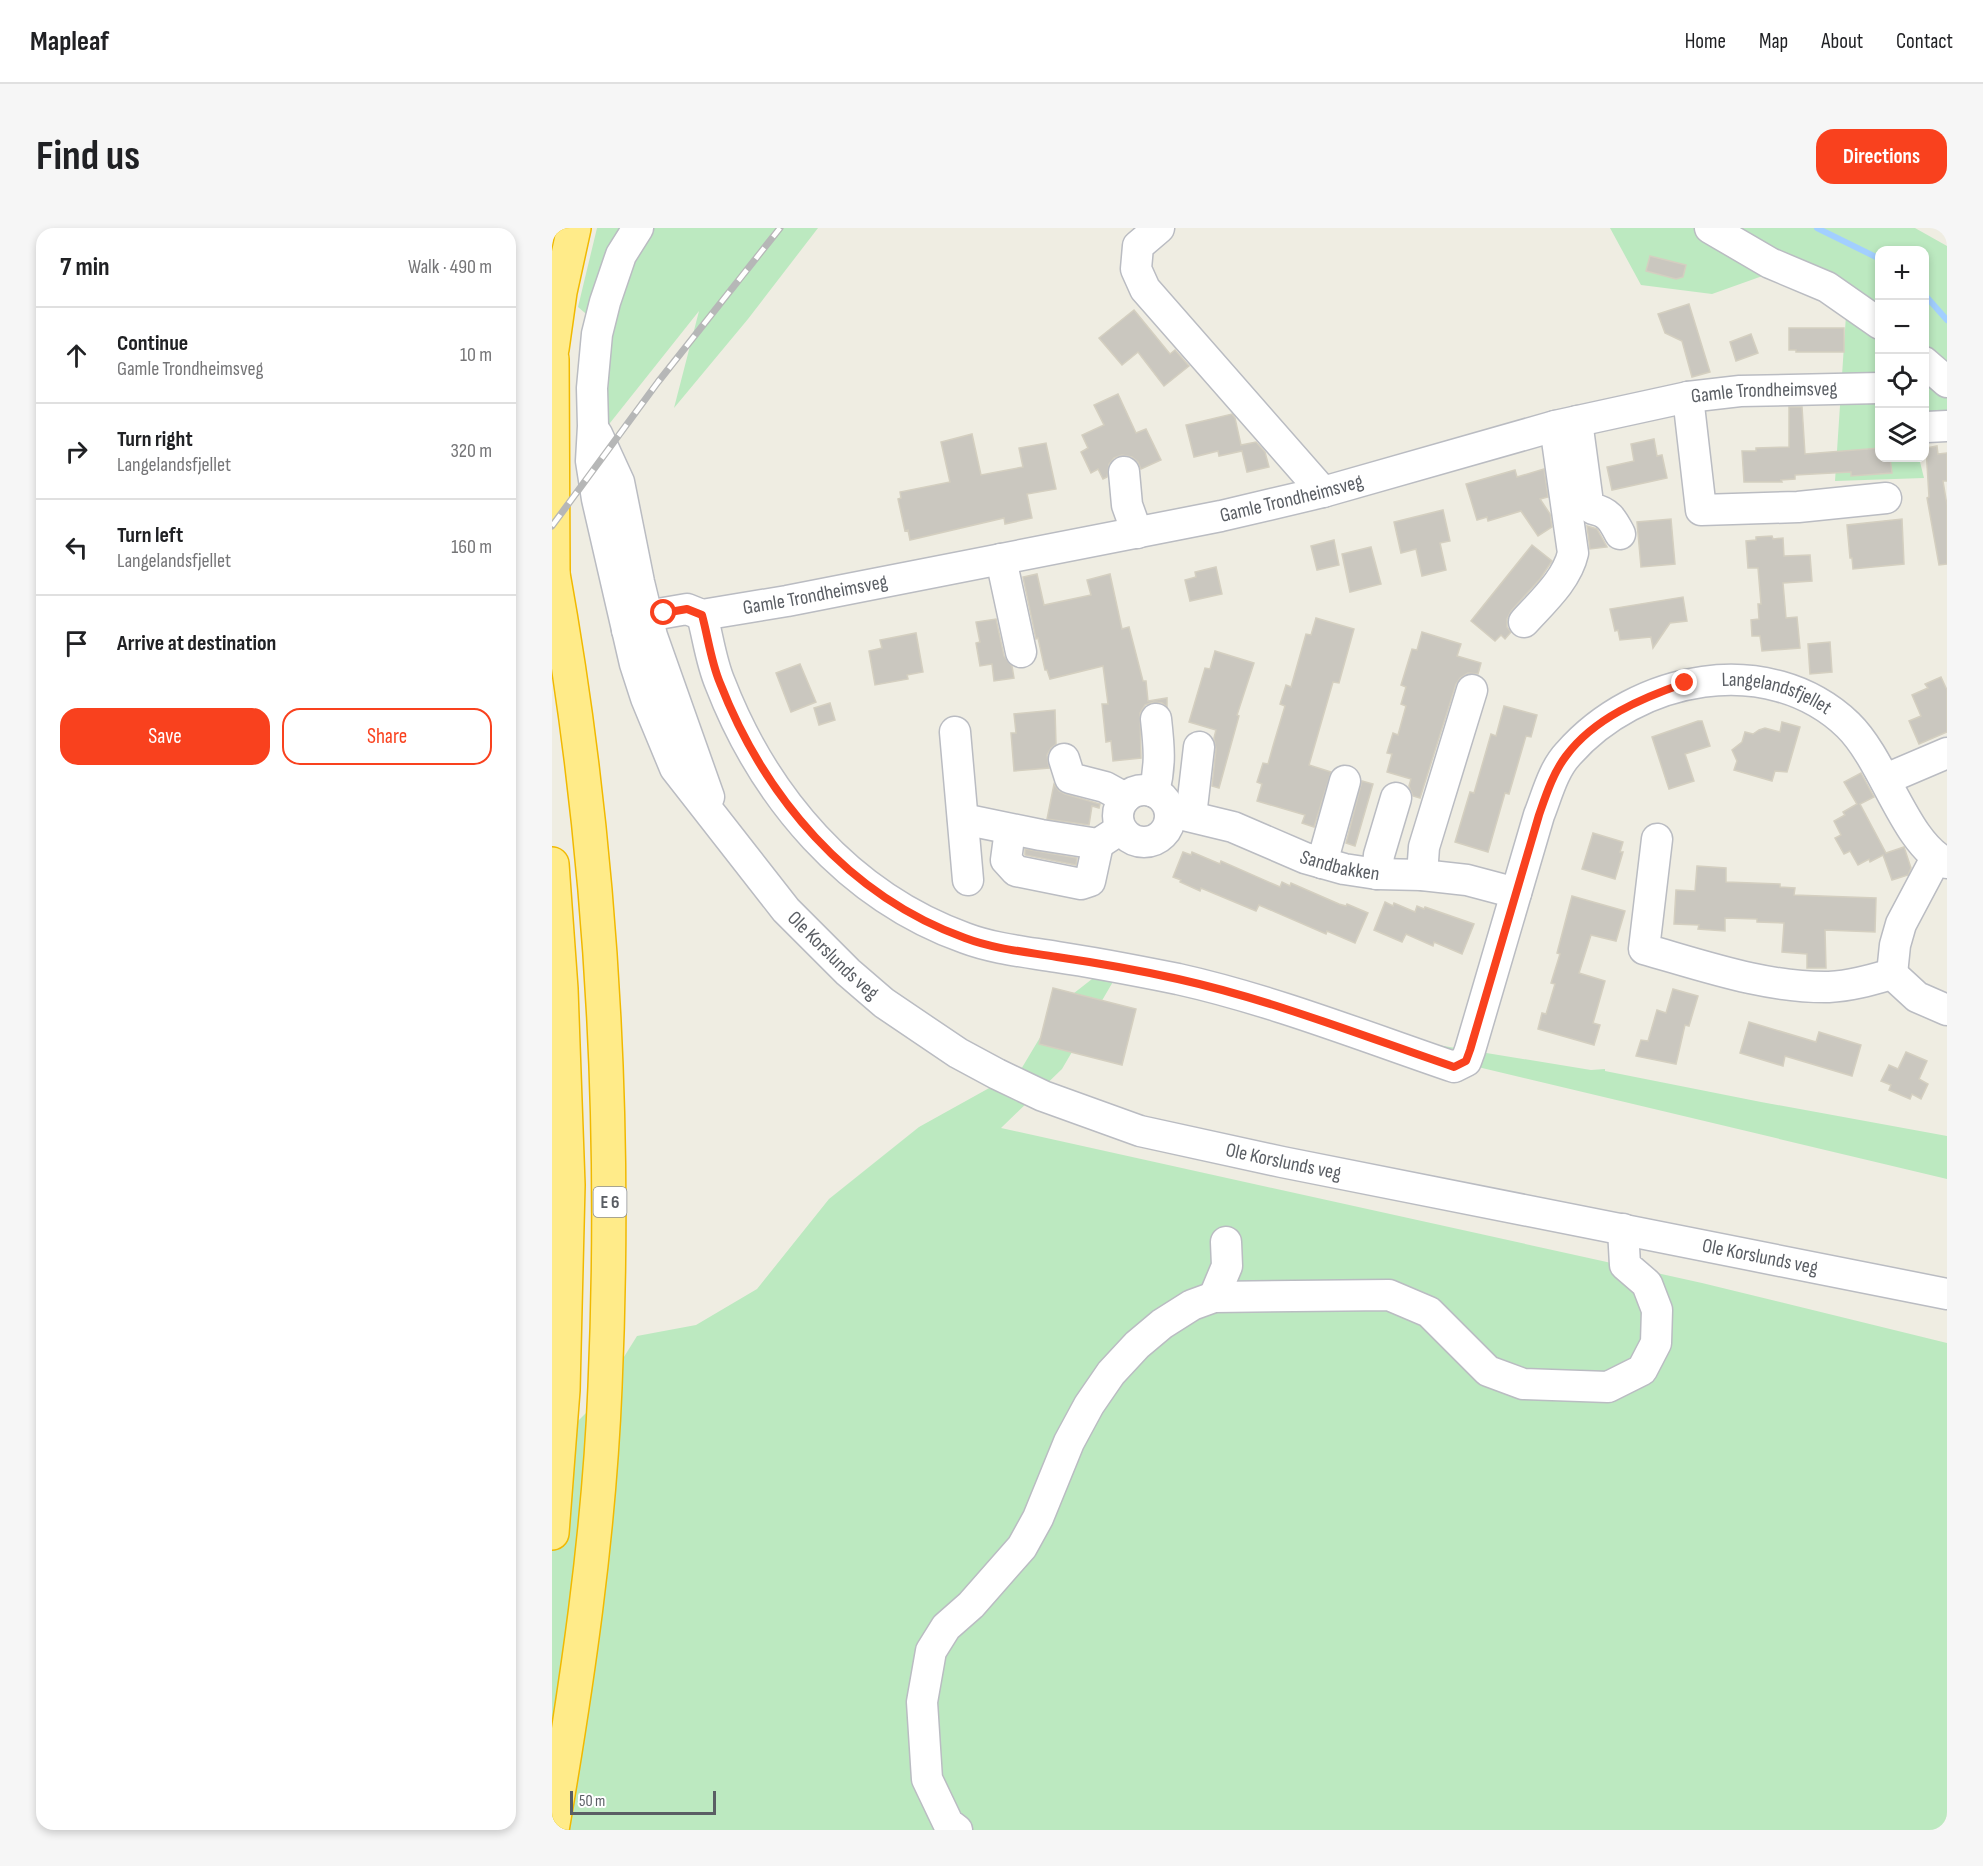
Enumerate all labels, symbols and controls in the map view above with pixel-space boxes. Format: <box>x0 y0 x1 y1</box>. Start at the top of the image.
text: Mapleaf <box>30 25 109 58</box>
text: Home <box>1685 29 1726 54</box>
text: Map <box>1759 29 1788 54</box>
text: About <box>1821 29 1863 54</box>
text: Contact <box>1896 29 1953 54</box>
button: Directions <box>1816 129 1947 184</box>
text: Find us <box>36 131 140 182</box>
map controls <box>1875 246 1929 462</box>
button: + <box>1875 246 1929 300</box>
text: 7 min <box>60 252 109 283</box>
text: Walk · 490 m <box>408 255 492 279</box>
button: − <box>1875 300 1929 354</box>
text: Continue <box>117 330 188 357</box>
icon: ahead <box>60 339 93 372</box>
text: 10 m <box>460 343 492 367</box>
button: locate <box>1875 354 1929 408</box>
text: Gamle Trondheimsveg <box>117 357 264 381</box>
street label: Gamle Trondheimsveg <box>1690 377 1838 409</box>
button: layers <box>1875 408 1929 462</box>
text: Turn right <box>117 426 193 453</box>
icon: right <box>60 435 93 468</box>
text: 320 m <box>450 439 492 463</box>
text: Langelandsfjellet <box>117 453 231 477</box>
street label: Gamle Trondheimsveg <box>1218 469 1366 528</box>
text: Turn left <box>117 522 183 549</box>
icon: left <box>60 531 93 564</box>
text: 160 m <box>451 535 492 559</box>
text: Langelandsfjellet <box>117 549 231 573</box>
street label: Gamle Trondheimsveg <box>741 570 890 620</box>
route start <box>650 599 676 625</box>
icon: arrive <box>60 627 93 660</box>
text: Arrive at destination <box>117 630 276 657</box>
street label: Langelandsfjellet <box>1721 668 1836 720</box>
route end <box>1671 669 1697 695</box>
button: Save <box>60 708 270 765</box>
button: Share <box>282 708 492 765</box>
street label: Sandbakken <box>1296 845 1381 886</box>
street label: Ole Korslunds veg <box>782 906 884 1005</box>
street label: Ole Korslunds veg <box>1223 1138 1343 1185</box>
road number: E 6 <box>594 1187 626 1217</box>
street label: Ole Korslunds veg <box>1700 1234 1820 1280</box>
scale bar <box>570 1788 716 1816</box>
text: 50 m <box>579 1792 605 1811</box>

